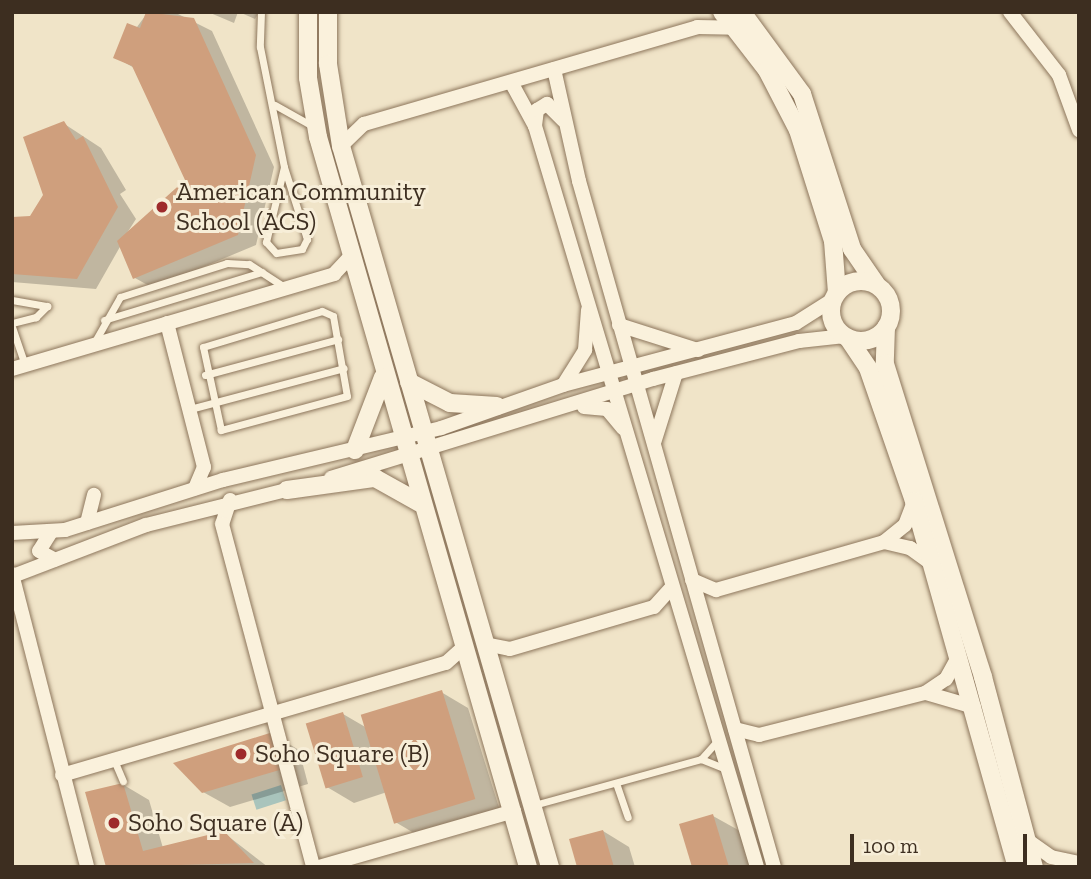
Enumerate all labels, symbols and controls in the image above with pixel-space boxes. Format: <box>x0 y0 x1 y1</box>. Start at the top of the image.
place label: American Community School (ACS) <box>176 176 426 238</box>
marker: American Community School (ACS) <box>154 199 170 215</box>
place label: Soho Square (B) <box>255 738 429 770</box>
marker: Soho Square (B) <box>233 746 249 762</box>
place label: Soho Square (A) <box>128 807 303 839</box>
marker: Soho Square (A) <box>106 815 122 831</box>
scale bar <box>853 820 1030 864</box>
text: 100 m <box>863 833 918 858</box>

